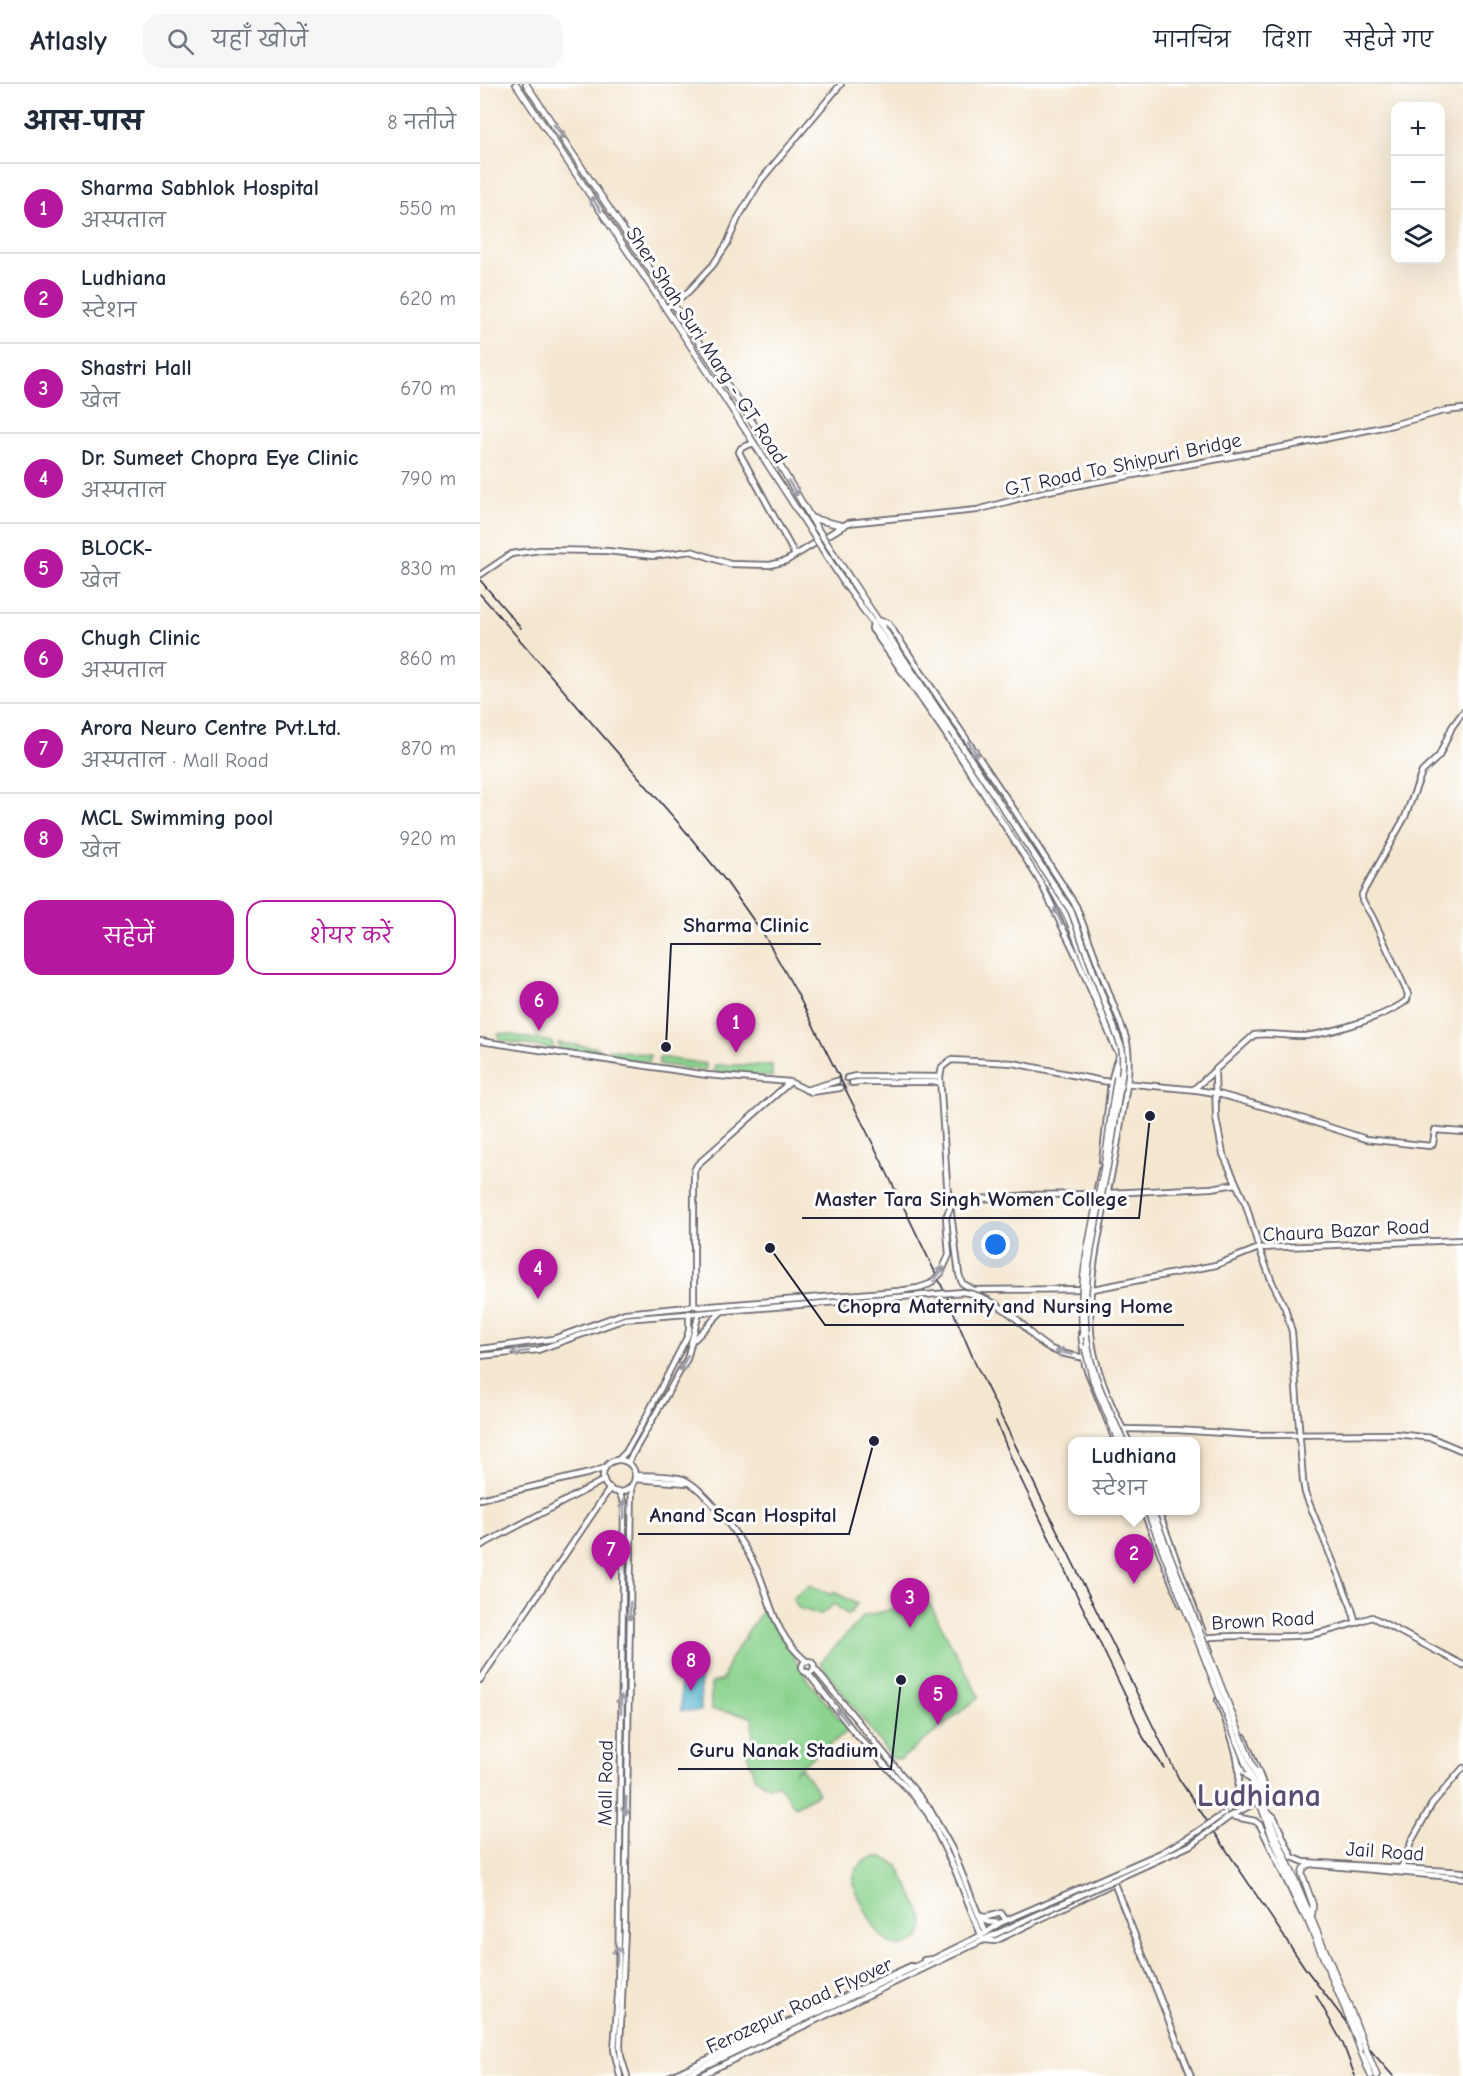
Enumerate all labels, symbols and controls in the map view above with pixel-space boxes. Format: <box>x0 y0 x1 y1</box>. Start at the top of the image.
search box <box>143 14 563 68</box>
text: Atlasly <box>30 25 107 57</box>
icon: search <box>164 25 197 58</box>
text: यहाँ खोजें <box>212 27 308 53</box>
text: मानचित्र <box>1153 28 1231 52</box>
text: दिशा <box>1264 28 1311 52</box>
text: सहेजे गए <box>1344 28 1433 52</box>
map controls <box>1391 102 1445 264</box>
button: + <box>1391 102 1445 156</box>
text: आस-पास <box>24 107 143 137</box>
text: 8 नतीजे <box>387 111 456 134</box>
one-way arrow <box>553 124 565 140</box>
button: − <box>1391 156 1445 210</box>
text: Sharma Sabhlok Hospital <box>81 175 319 201</box>
one-way arrow <box>590 196 602 212</box>
text: 1 <box>40 197 47 220</box>
text: 550 m <box>399 197 456 220</box>
text: अस्पताल <box>81 209 166 232</box>
button: layers <box>1391 210 1445 264</box>
street label: Sher Shah Suri Marg - GT Road <box>621 223 792 468</box>
text: Ludhiana <box>81 265 166 291</box>
text: 2 <box>39 287 48 310</box>
text: 620 m <box>399 287 456 310</box>
text: स्टेशन <box>81 299 137 322</box>
text: Shastri Hall <box>81 355 192 381</box>
text: 3 <box>39 377 48 400</box>
text: 670 m <box>400 377 456 400</box>
text: खेल <box>81 389 120 412</box>
street label: G.T Road To Shivpuri Bridge <box>1003 428 1243 501</box>
text: Dr. Sumeet Chopra Eye Clinic <box>81 445 358 471</box>
text: 4 <box>39 467 48 490</box>
text: 790 m <box>401 467 456 490</box>
text: अस्पताल <box>81 479 166 502</box>
one-way arrow <box>788 479 800 496</box>
text: BLOCK- <box>81 535 153 561</box>
text: 5 <box>38 557 49 580</box>
text: 830 m <box>400 557 456 580</box>
text: खेल <box>81 569 120 592</box>
text: Chugh Clinic <box>81 625 200 651</box>
text: 6 <box>38 647 49 670</box>
text: 860 m <box>399 647 456 670</box>
text: अस्पताल <box>81 659 166 682</box>
text: Arora Neuro Centre Pvt.Ltd. <box>81 715 341 741</box>
text: 7 <box>39 737 48 760</box>
text: 870 m <box>401 737 456 760</box>
one-way arrow <box>967 740 979 756</box>
text: अस्पताल · Mall Road <box>81 749 268 772</box>
text: MCL Swimming pool <box>81 805 273 831</box>
text: 8 <box>38 827 49 850</box>
text: 920 m <box>400 827 456 850</box>
text: खेल <box>81 839 120 862</box>
button: सहेजें <box>24 900 234 975</box>
button: शेयर करें <box>246 900 456 975</box>
callout: Sharma Clinic <box>671 905 821 944</box>
one-way arrow <box>1052 908 1064 926</box>
text: Sharma Clinic <box>683 913 809 937</box>
pin: 6 <box>520 982 558 1031</box>
pin: 1 <box>716 1004 756 1053</box>
callout: Master Tara Singh Women College <box>802 1179 1139 1218</box>
text: Master Tara Singh Women College <box>815 1187 1127 1211</box>
street label: Chaura Bazar Road <box>1262 1215 1430 1246</box>
your location <box>981 1230 1010 1259</box>
pin: 4 <box>518 1250 558 1299</box>
one-way arrow <box>932 1266 945 1282</box>
callout: Chopra Maternity and Nursing Home <box>825 1286 1184 1325</box>
text: Chopra Maternity and Nursing Home <box>837 1294 1173 1318</box>
one-way arrow <box>510 1347 530 1358</box>
one-way arrow <box>1054 1347 1074 1358</box>
one-way arrow <box>678 1354 689 1372</box>
popup <box>1068 1437 1200 1515</box>
text: Ludhiana <box>1091 1443 1177 1469</box>
text: स्टेशन <box>1091 1477 1147 1500</box>
callout: Anand Scan Hospital <box>638 1495 849 1534</box>
one-way arrow <box>618 1500 629 1520</box>
text: Anand Scan Hospital <box>649 1503 837 1527</box>
pin: 7 <box>592 1530 630 1580</box>
pin: 2 <box>1114 1534 1154 1584</box>
pin: 3 <box>890 1578 930 1628</box>
one-way arrow <box>624 1600 636 1620</box>
street label: Brown Road <box>1211 1606 1315 1635</box>
pin: 8 <box>672 1642 710 1691</box>
pin: 5 <box>918 1676 958 1725</box>
one-way arrow <box>616 1695 627 1715</box>
one-way arrow <box>835 1708 848 1724</box>
callout: Guru Nanak Stadium <box>678 1730 891 1769</box>
text: Guru Nanak Stadium <box>690 1738 878 1762</box>
street label: Mall Road <box>593 1740 618 1826</box>
district label: Ludhiana <box>1197 1777 1321 1814</box>
one-way arrow <box>621 1795 632 1815</box>
street label: Jail Road <box>1345 1837 1425 1866</box>
one-way arrow <box>612 1946 623 1966</box>
street label: Ferozepur Road Flyover <box>703 1952 896 2059</box>

